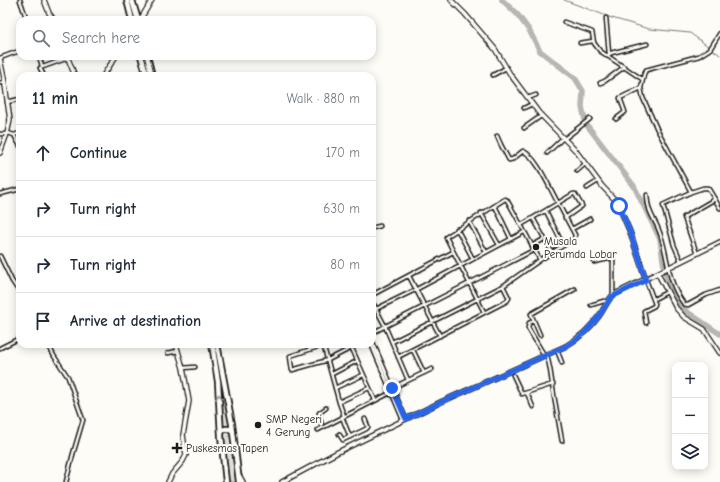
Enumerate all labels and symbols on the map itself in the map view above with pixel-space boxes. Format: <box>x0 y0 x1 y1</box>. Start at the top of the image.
route start <box>610 197 628 215</box>
place label: Musala Perumda Lobar <box>544 235 617 261</box>
marker: Musala Perumda Lobar <box>531 242 541 252</box>
route end <box>383 379 401 397</box>
one-way arrow <box>214 394 223 400</box>
place label: SMP Negeri 4 Gerung <box>266 413 322 439</box>
marker: SMP Negeri 4 Gerung <box>253 420 263 430</box>
marker: Puskesmas Tapen <box>171 442 183 454</box>
place label: Puskesmas Tapen <box>186 442 268 455</box>

